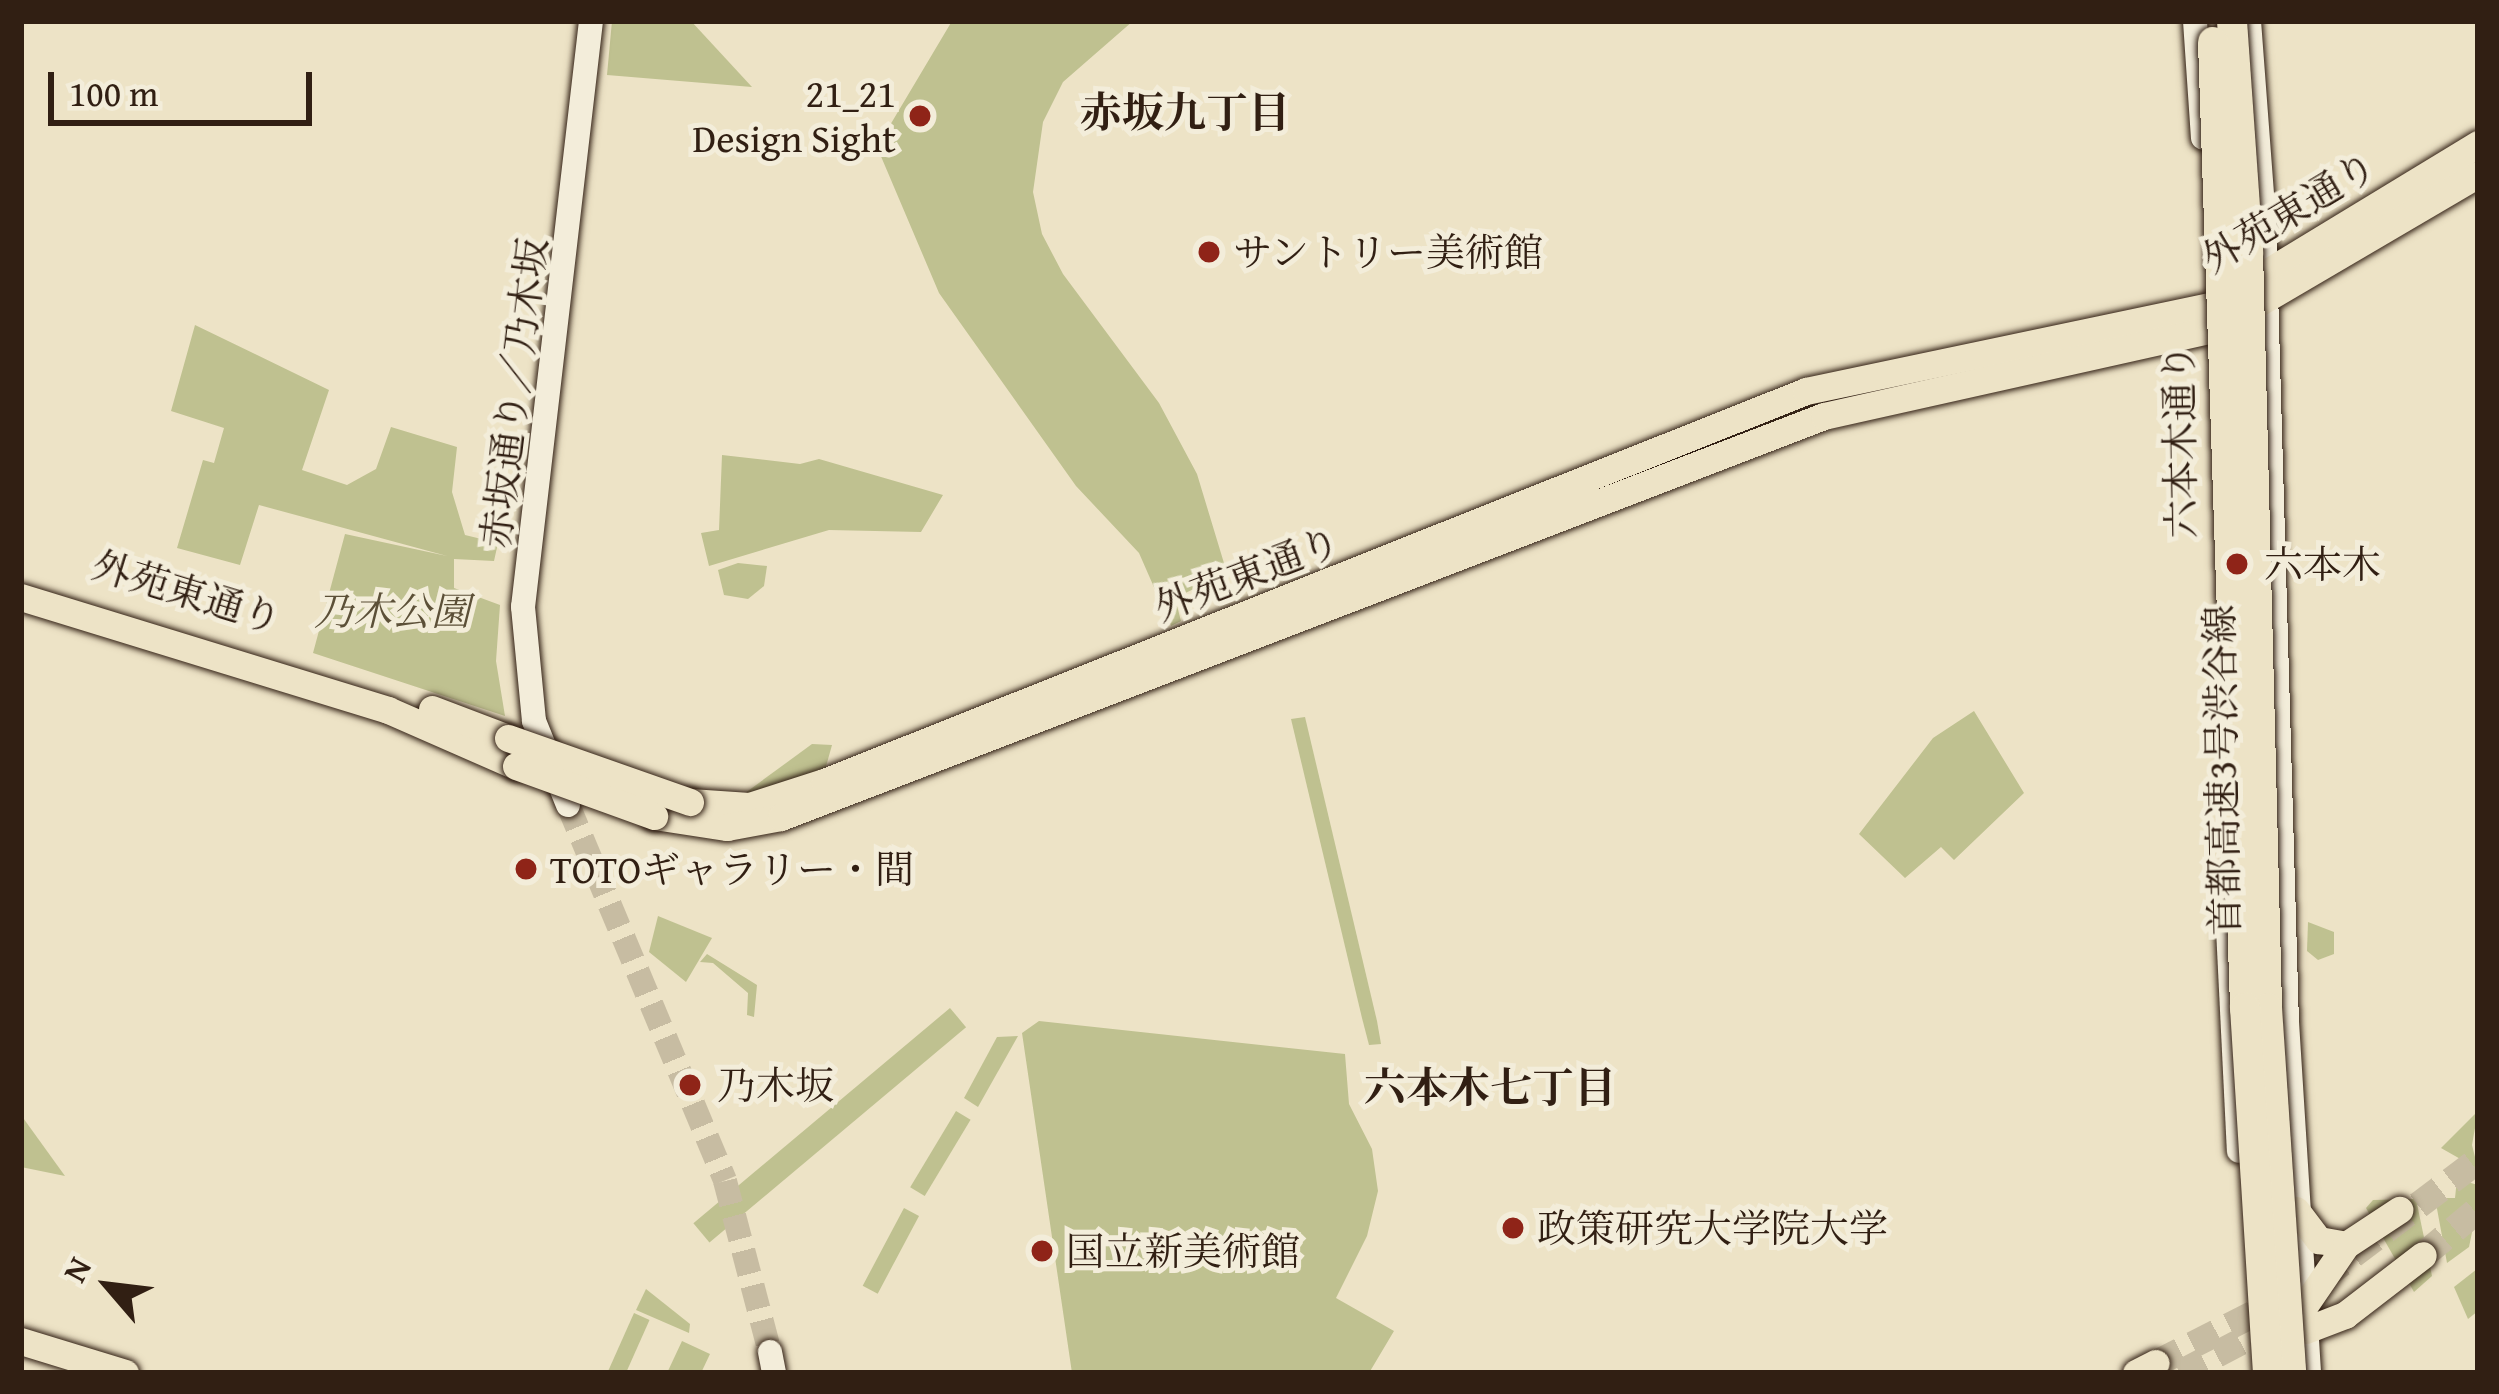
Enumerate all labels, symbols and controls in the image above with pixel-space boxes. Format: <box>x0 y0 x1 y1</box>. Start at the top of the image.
scale bar <box>54 48 318 122</box>
text: 100 m <box>69 66 158 119</box>
place label: 21_21 Design Sight <box>693 71 896 162</box>
district label: 赤坂九丁目 <box>1080 87 1290 137</box>
marker: 21_21 Design Sight <box>907 103 933 129</box>
street label: 外苑東通り <box>2193 142 2385 282</box>
place label: サントリー美術館 <box>1233 229 1545 275</box>
street label: 赤坂通り／乃木坂 <box>472 235 556 551</box>
marker: サントリー美術館 <box>1196 239 1222 265</box>
street label: 六本木通り <box>2155 343 2205 539</box>
street label: 外苑東通り <box>1148 517 1346 631</box>
street label: 外苑東通り <box>87 541 287 643</box>
place label: 六本木 <box>2264 541 2381 587</box>
marker: 六本木 <box>2221 548 2253 580</box>
park label: 乃木公園 <box>314 588 470 634</box>
street label: 首都高速3号渋谷線 <box>2196 604 2248 936</box>
place label: TOTOギャラリー・間 <box>550 846 914 892</box>
marker: TOTOギャラリー・間 <box>513 856 539 882</box>
place label: 乃木坂 <box>717 1062 834 1108</box>
district label: 六本木七丁目 <box>1364 1062 1616 1112</box>
marker: 乃木坂 <box>674 1069 706 1101</box>
place label: 政策研究大学院大学 <box>1537 1205 1888 1251</box>
marker: 政策研究大学院大学 <box>1500 1215 1526 1241</box>
north arrow <box>48 1226 168 1346</box>
place label: 国立新美術館 <box>1066 1228 1300 1274</box>
marker: 国立新美術館 <box>1029 1238 1055 1264</box>
text: N <box>50 1248 103 1290</box>

